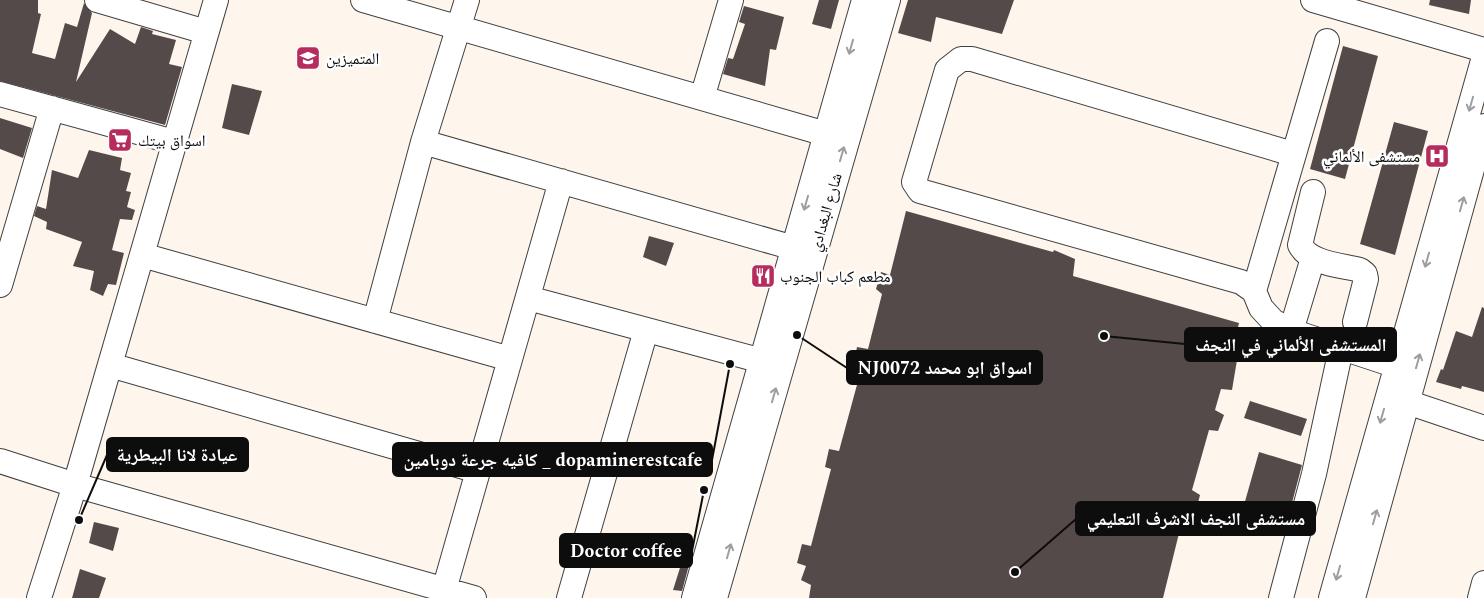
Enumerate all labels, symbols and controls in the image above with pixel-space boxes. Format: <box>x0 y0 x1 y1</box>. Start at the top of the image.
one-way arrow <box>845 38 855 54</box>
school or university icon: المتميزين <box>295 45 321 71</box>
place label: المتميزين <box>326 47 379 71</box>
one-way arrow <box>1465 95 1475 111</box>
supermarket icon: اسواق بيتك <box>107 127 133 153</box>
place label: اسواق بيتك <box>138 129 206 153</box>
hospital icon: مستشفى الألماني <box>1424 143 1450 169</box>
place label: مستشفى الألماني <box>1323 145 1420 169</box>
one-way arrow <box>837 147 847 163</box>
street label: شارع البغدادي <box>803 170 849 254</box>
one-way arrow <box>801 195 811 211</box>
one-way arrow <box>1458 197 1467 213</box>
one-way arrow <box>1421 252 1431 268</box>
restaurant icon: مطعم كباب الجنوب <box>750 263 776 289</box>
place label: مطعم كباب الجنوب <box>780 265 891 289</box>
callout: المستشفى الألماني في النجف <box>1185 328 1396 361</box>
text: المستشفى الألماني في النجف <box>1195 332 1387 359</box>
callout: NJ0072 اسواق ابو محمد <box>847 351 1042 384</box>
one-way arrow <box>1414 353 1424 369</box>
text: NJ0072 اسواق ابو محمد <box>858 355 1032 382</box>
one-way arrow <box>769 387 779 403</box>
one-way arrow <box>1377 408 1387 424</box>
callout: عيادة لانا البيطرية <box>107 438 248 471</box>
text: عيادة لانا البيطرية <box>117 442 237 469</box>
callout: كافيه جرعة دوبامين _ dopaminerestcafe <box>393 443 712 476</box>
text: كافيه جرعة دوبامين _ dopaminerestcafe <box>404 447 703 474</box>
callout: مستشفى النجف الاشرف التعليمي <box>1076 502 1315 535</box>
text: مستشفى النجف الاشرف التعليمي <box>1087 506 1305 533</box>
one-way arrow <box>1370 510 1380 526</box>
callout: Doctor coffee <box>560 534 692 567</box>
text: Doctor coffee <box>570 538 682 565</box>
one-way arrow <box>724 544 734 560</box>
one-way arrow <box>1333 564 1342 580</box>

